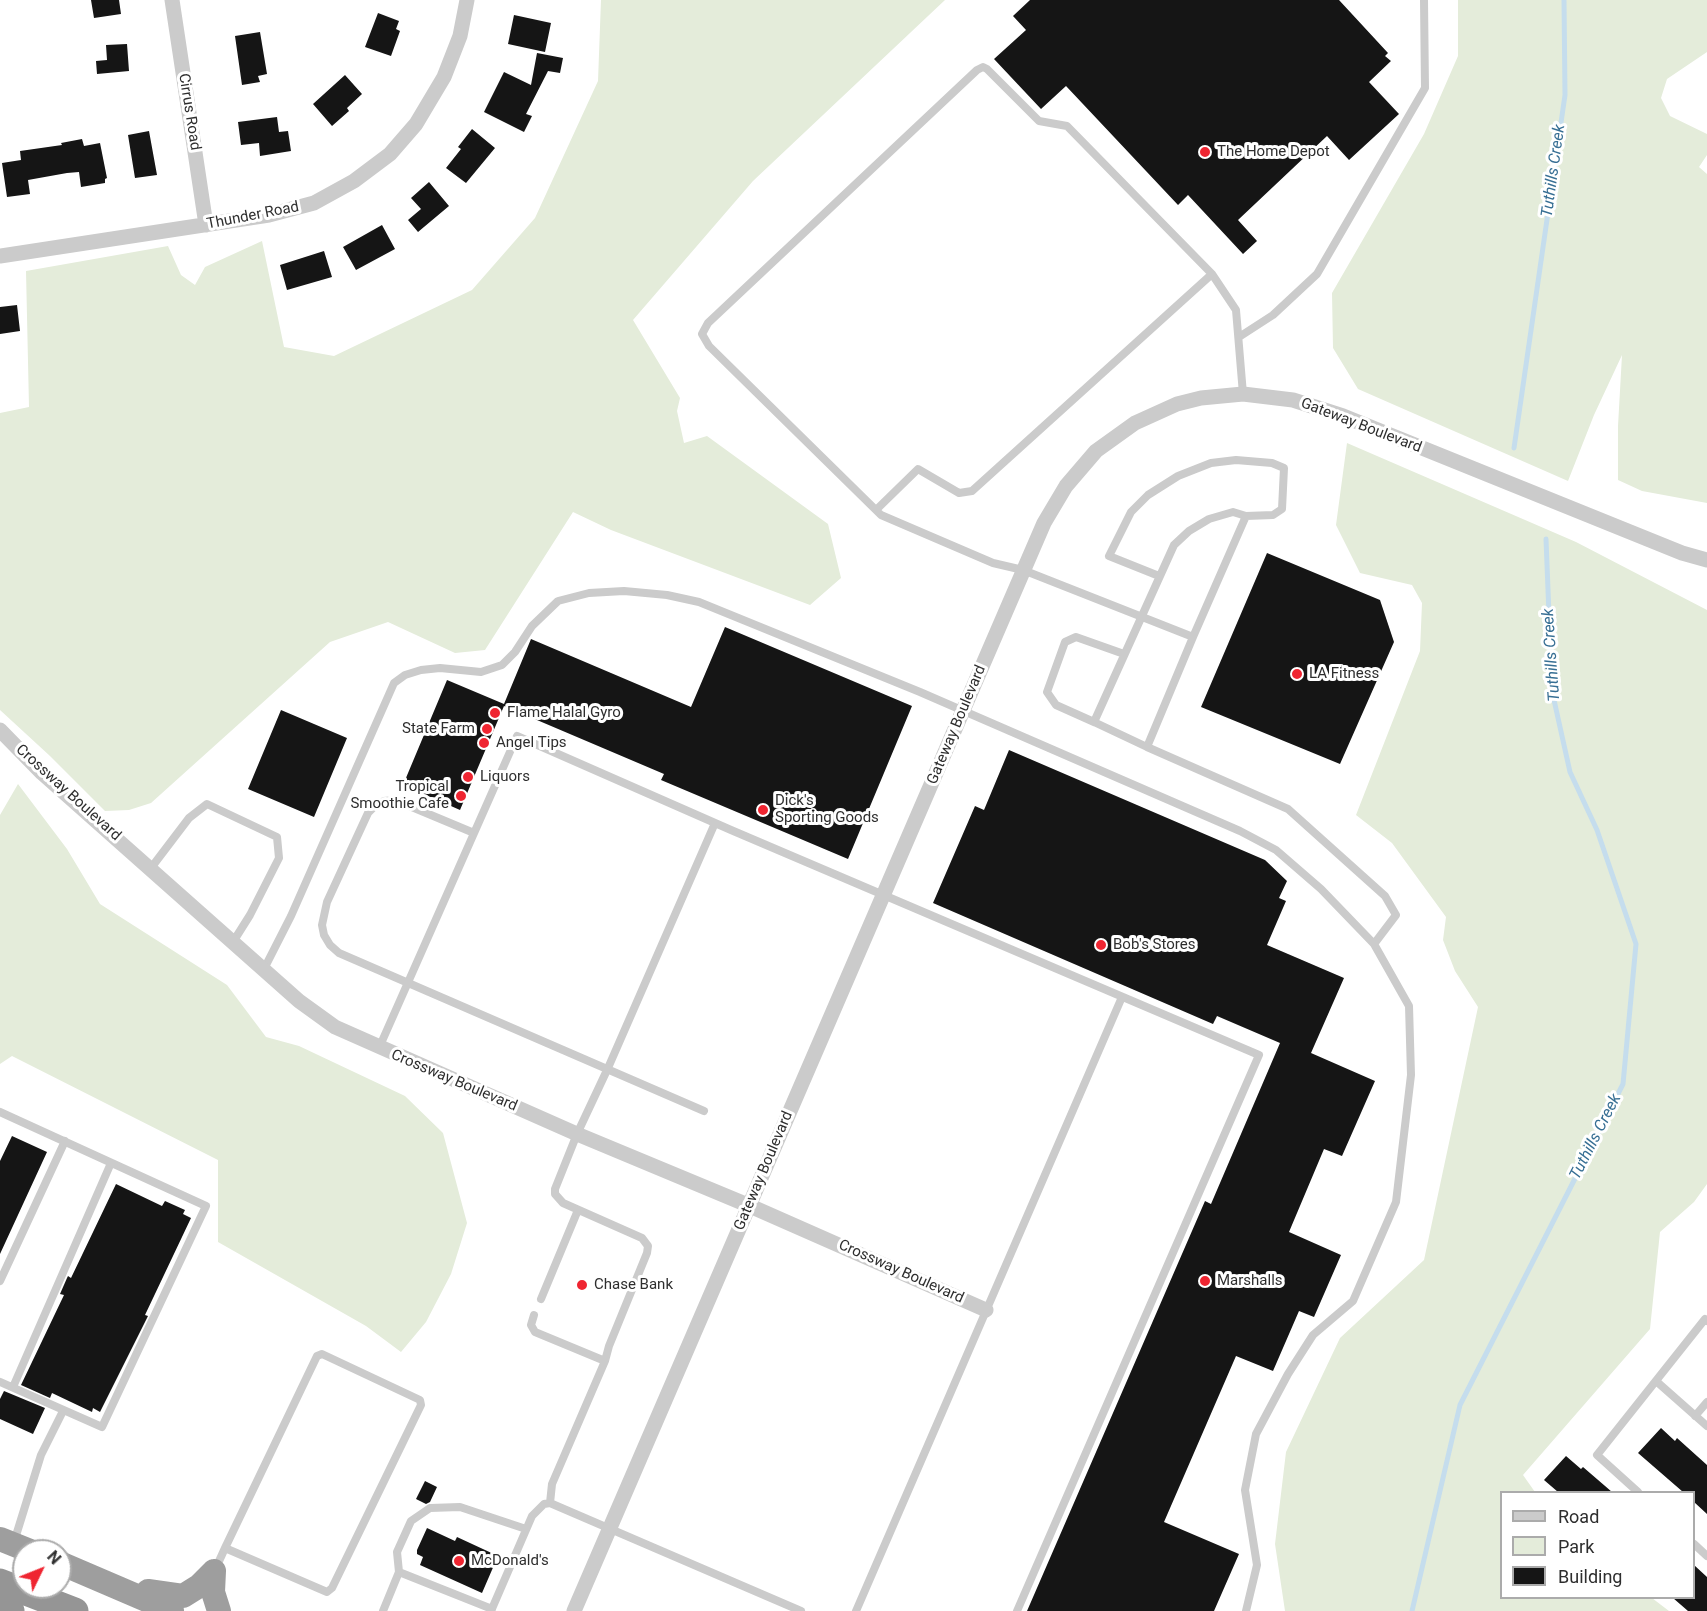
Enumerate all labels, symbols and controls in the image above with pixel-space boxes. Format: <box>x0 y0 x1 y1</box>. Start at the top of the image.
street label: Cirrus Road <box>174 72 204 152</box>
water label: Tuthills Creek <box>1538 123 1570 219</box>
place label: The Home Depot <box>1217 143 1330 161</box>
marker: The Home Depot <box>1198 145 1212 159</box>
street label: Thunder Road <box>205 198 301 234</box>
street label: Gateway Boulevard <box>1298 395 1424 457</box>
water label: Tuthills Creek <box>1539 608 1565 702</box>
street label: Gateway Boulevard <box>924 663 990 787</box>
place label: LA Fitness <box>1309 665 1379 683</box>
marker: LA Fitness <box>1290 667 1304 681</box>
place label: Flame Halal Gyro <box>507 704 621 722</box>
marker: Flame Halal Gyro <box>488 706 502 720</box>
place label: State Farm <box>402 720 475 738</box>
marker: State Farm <box>480 722 494 736</box>
place label: Angel Tips <box>496 734 567 752</box>
marker: Angel Tips <box>477 736 491 750</box>
street label: Crossway Boulevard <box>12 741 124 845</box>
place label: Liquors <box>480 768 530 786</box>
marker: Liquors <box>461 770 475 784</box>
place label: Tropical Smoothie Cafe <box>350 778 449 813</box>
marker: Tropical Smoothie Cafe <box>454 789 468 803</box>
place label: Dick's Sporting Goods <box>775 792 879 827</box>
marker: Dick's Sporting Goods <box>756 803 770 817</box>
place label: Bob's Stores <box>1113 936 1195 954</box>
marker: Bob's Stores <box>1094 938 1108 952</box>
street label: Crossway Boulevard <box>388 1046 520 1116</box>
water label: Tuthills Creek <box>1566 1091 1626 1183</box>
street label: Gateway Boulevard <box>731 1109 797 1233</box>
street label: Crossway Boulevard <box>836 1236 966 1308</box>
place label: Marshalls <box>1217 1272 1283 1290</box>
marker: Marshalls <box>1198 1274 1212 1288</box>
place label: Chase Bank <box>594 1276 673 1294</box>
marker: Chase Bank <box>575 1278 589 1292</box>
legend <box>1500 1491 1695 1599</box>
text: Road <box>1558 1506 1599 1527</box>
text: Park <box>1558 1536 1594 1557</box>
north arrow <box>12 1539 72 1599</box>
text: N <box>43 1547 65 1568</box>
place label: McDonald's <box>471 1552 549 1570</box>
marker: McDonald's <box>452 1554 466 1568</box>
text: Building <box>1558 1566 1622 1587</box>

